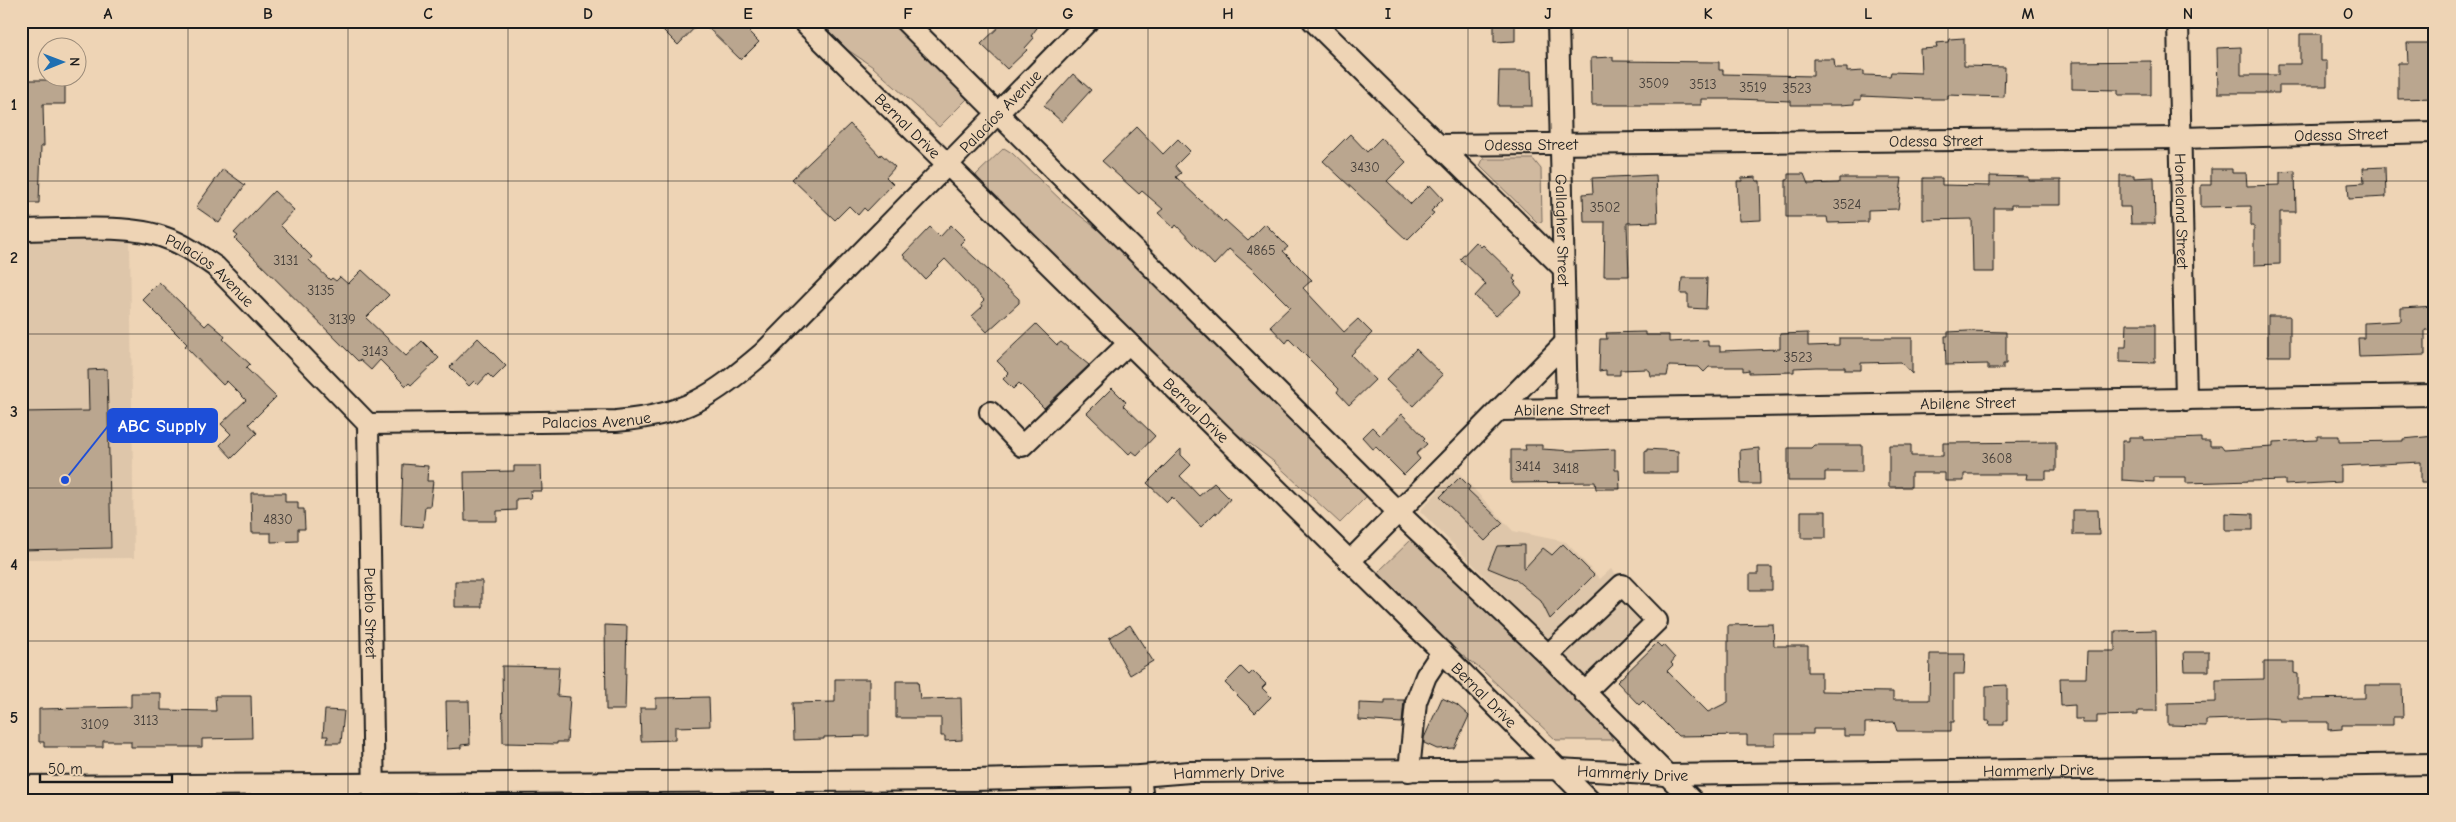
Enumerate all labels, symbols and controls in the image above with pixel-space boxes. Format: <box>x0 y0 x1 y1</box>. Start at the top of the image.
text: A <box>104 5 113 23</box>
text: B <box>263 5 273 23</box>
text: C <box>423 5 433 23</box>
text: D <box>583 5 593 23</box>
text: E <box>743 5 753 23</box>
text: F <box>903 5 913 23</box>
text: G <box>1062 5 1074 23</box>
text: H <box>1222 5 1234 23</box>
text: I <box>1385 5 1391 23</box>
text: J <box>1544 5 1552 23</box>
text: K <box>1703 5 1713 23</box>
text: L <box>1864 5 1872 23</box>
text: M <box>2022 5 2035 23</box>
text: N <box>2183 5 2193 23</box>
text: O <box>2343 5 2353 23</box>
north arrow <box>38 38 88 88</box>
text: N <box>66 57 83 66</box>
street label: Palacios Avenue <box>956 66 1045 157</box>
house number: 3509 <box>1639 75 1669 92</box>
house number: 3513 <box>1689 76 1717 93</box>
house number: 3519 <box>1739 79 1767 96</box>
house number: 3523 <box>1782 80 1812 97</box>
street label: Bernal Drive <box>871 90 944 162</box>
text: 1 <box>11 96 17 114</box>
street label: Odessa Street <box>2294 125 2388 145</box>
street label: Odessa Street <box>1889 132 1983 151</box>
street label: Odessa Street <box>1484 136 1578 155</box>
street label: Homeland Street <box>2171 153 2191 270</box>
house number: 3430 <box>1350 159 1380 176</box>
street label: Gallagher Street <box>1552 174 1572 287</box>
house number: 3524 <box>1833 196 1862 213</box>
house number: 3502 <box>1590 199 1620 216</box>
street label: Palacios Avenue <box>163 231 258 311</box>
house number: 4865 <box>1246 242 1276 259</box>
text: 2 <box>10 249 18 267</box>
house number: 3131 <box>273 252 299 269</box>
house number: 3135 <box>307 282 335 299</box>
house number: 3139 <box>328 311 356 328</box>
house number: 3143 <box>362 343 388 360</box>
house number: 3523 <box>1783 349 1813 366</box>
street label: Bernal Drive <box>1159 374 1232 447</box>
street label: Abilene Street <box>1920 394 2016 413</box>
street label: Abilene Street <box>1514 400 1610 420</box>
text: 3 <box>10 403 18 421</box>
callout: ABC Supply <box>108 409 217 442</box>
street label: Palacios Avenue <box>542 409 652 432</box>
text: ABC Supply <box>118 416 207 437</box>
house number: 3608 <box>1982 450 2012 467</box>
house number: 3414 <box>1515 458 1541 475</box>
house number: 3418 <box>1553 460 1579 477</box>
house number: 4830 <box>263 511 293 528</box>
text: 4 <box>10 556 18 574</box>
street label: Pueblo Street <box>360 567 380 659</box>
street label: Bernal Drive <box>1447 659 1520 732</box>
text: 5 <box>10 709 18 727</box>
house number: 3113 <box>133 712 159 729</box>
house number: 3109 <box>81 716 109 733</box>
scale bar <box>40 752 172 784</box>
text: 50 m <box>48 760 83 778</box>
street label: Hammerly Drive <box>1983 761 2094 780</box>
street label: Hammerly Drive <box>1577 762 1688 785</box>
street label: Hammerly Drive <box>1173 763 1284 783</box>

